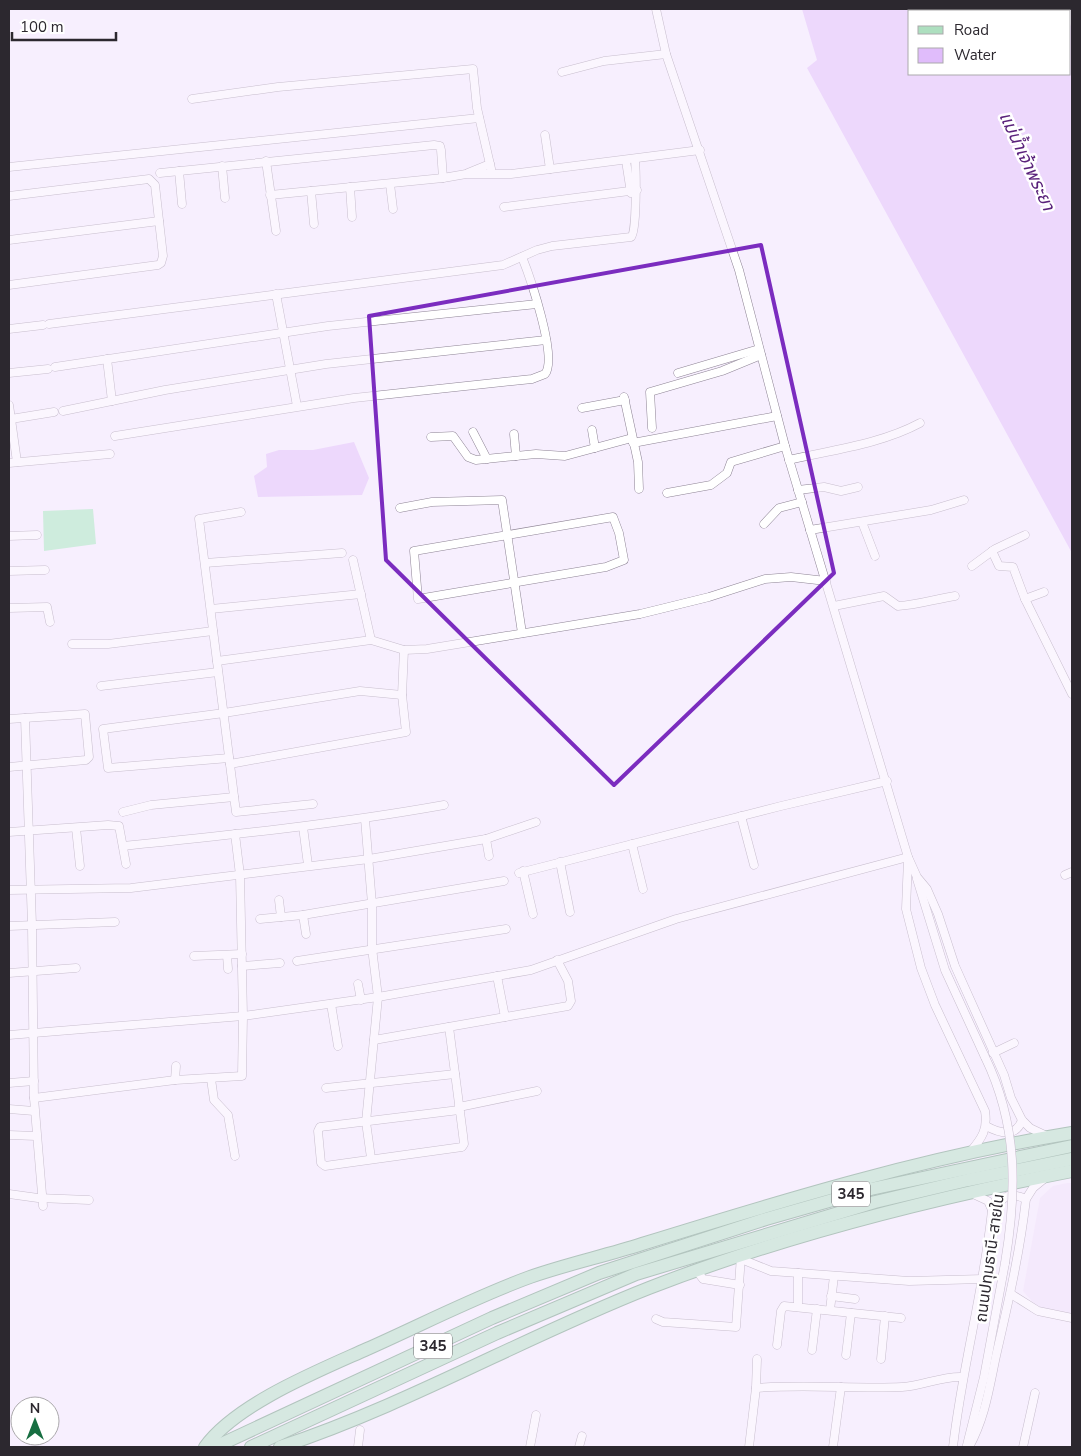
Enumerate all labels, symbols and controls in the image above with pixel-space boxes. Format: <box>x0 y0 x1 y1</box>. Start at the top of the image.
scale bar <box>12 10 116 42</box>
legend <box>908 10 1071 75</box>
text: 100 m <box>20 17 64 37</box>
text: Road <box>954 20 989 40</box>
text: Water <box>954 45 997 65</box>
water label: แม่น้ำเจ้าพระยา <box>994 107 1062 215</box>
road number: 345 <box>832 1182 870 1206</box>
street label: ถนนปทุมธานี-สายใน <box>970 1192 1010 1324</box>
road number: 345 <box>414 1334 452 1358</box>
north arrow <box>10 1396 60 1446</box>
text: N <box>30 1399 40 1418</box>

